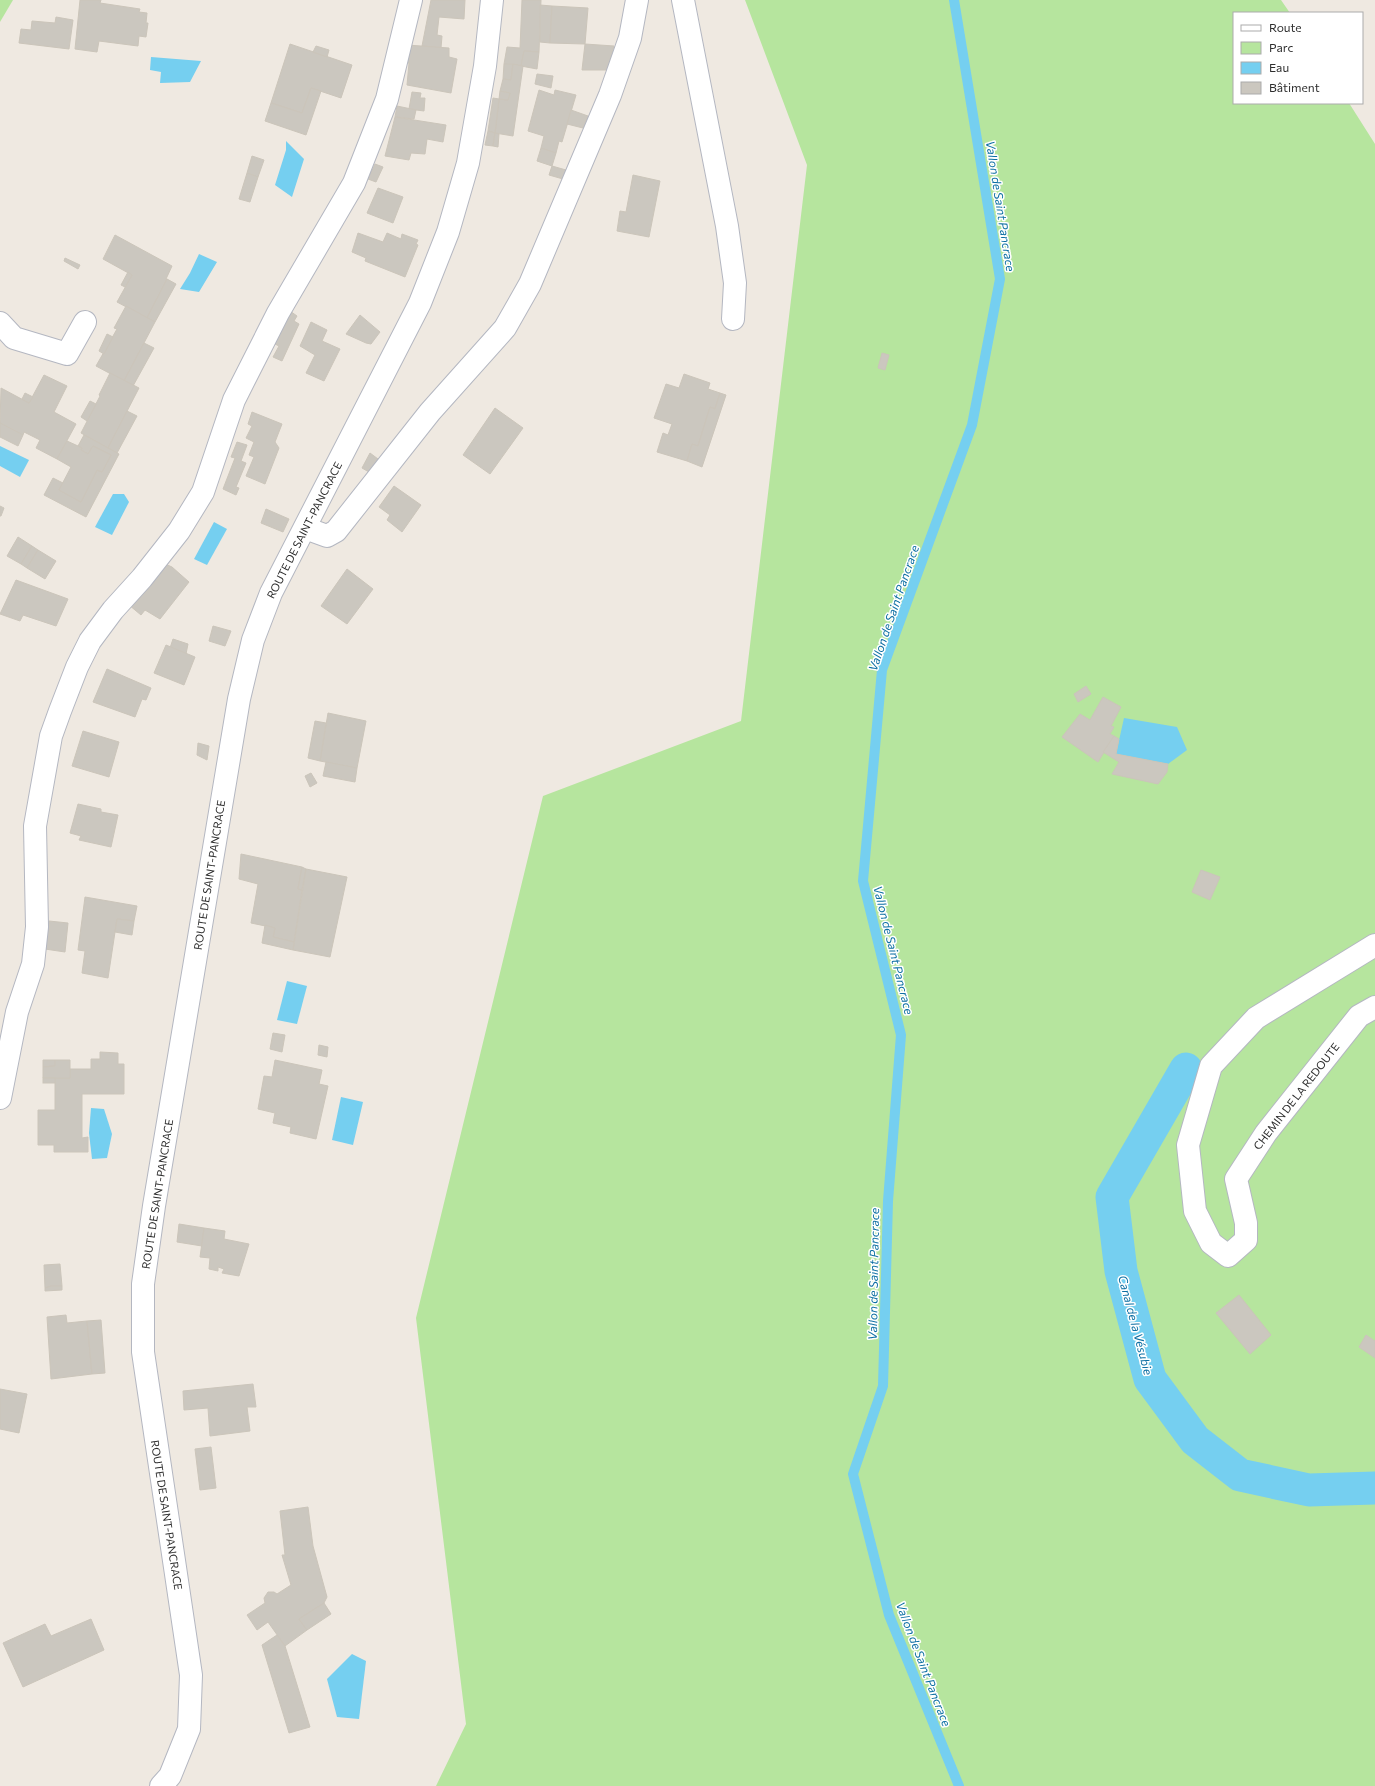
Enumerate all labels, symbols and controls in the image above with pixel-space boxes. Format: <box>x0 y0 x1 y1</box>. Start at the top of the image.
legend <box>1233 12 1363 104</box>
text: Route <box>1269 20 1302 34</box>
text: Parc <box>1269 40 1293 54</box>
text: Eau <box>1269 60 1289 74</box>
text: Bâtiment <box>1269 80 1320 94</box>
water label: Vallon de Saint Pancrace <box>984 140 1018 273</box>
street label: ROUTE DE SAINT-PANCRACE <box>264 460 344 600</box>
water label: Vallon de Saint Pancrace <box>865 543 921 673</box>
street label: ROUTE DE SAINT-PANCRACE <box>191 799 227 951</box>
water label: Vallon de Saint Pancrace <box>871 884 917 1016</box>
street label: CHEMIN DE LA REDOUTE <box>1250 1040 1342 1152</box>
street label: ROUTE DE SAINT-PANCRACE <box>139 1118 175 1270</box>
water label: Vallon de Saint Pancrace <box>865 1207 881 1340</box>
water label: Canal de la Vésubie <box>1116 1274 1156 1377</box>
street label: ROUTE DE SAINT-PANCRACE <box>149 1439 185 1591</box>
water label: Vallon de Saint Pancrace <box>894 1600 954 1729</box>

